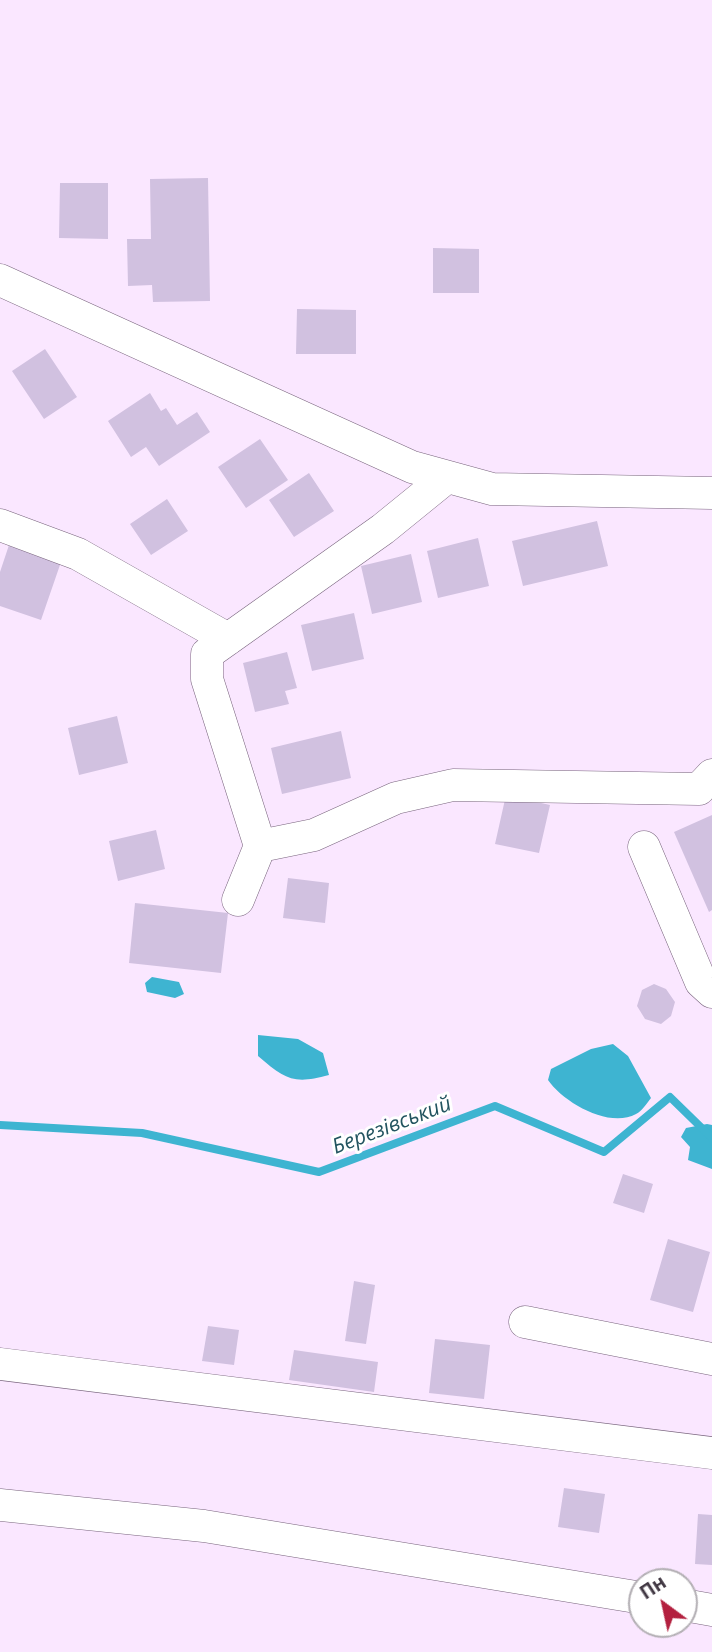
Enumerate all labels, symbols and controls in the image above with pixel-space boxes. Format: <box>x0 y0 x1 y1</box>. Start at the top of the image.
water label: Березівський <box>329 1092 455 1160</box>
north arrow <box>628 1568 698 1638</box>
text: Пн <box>634 1569 671 1605</box>

